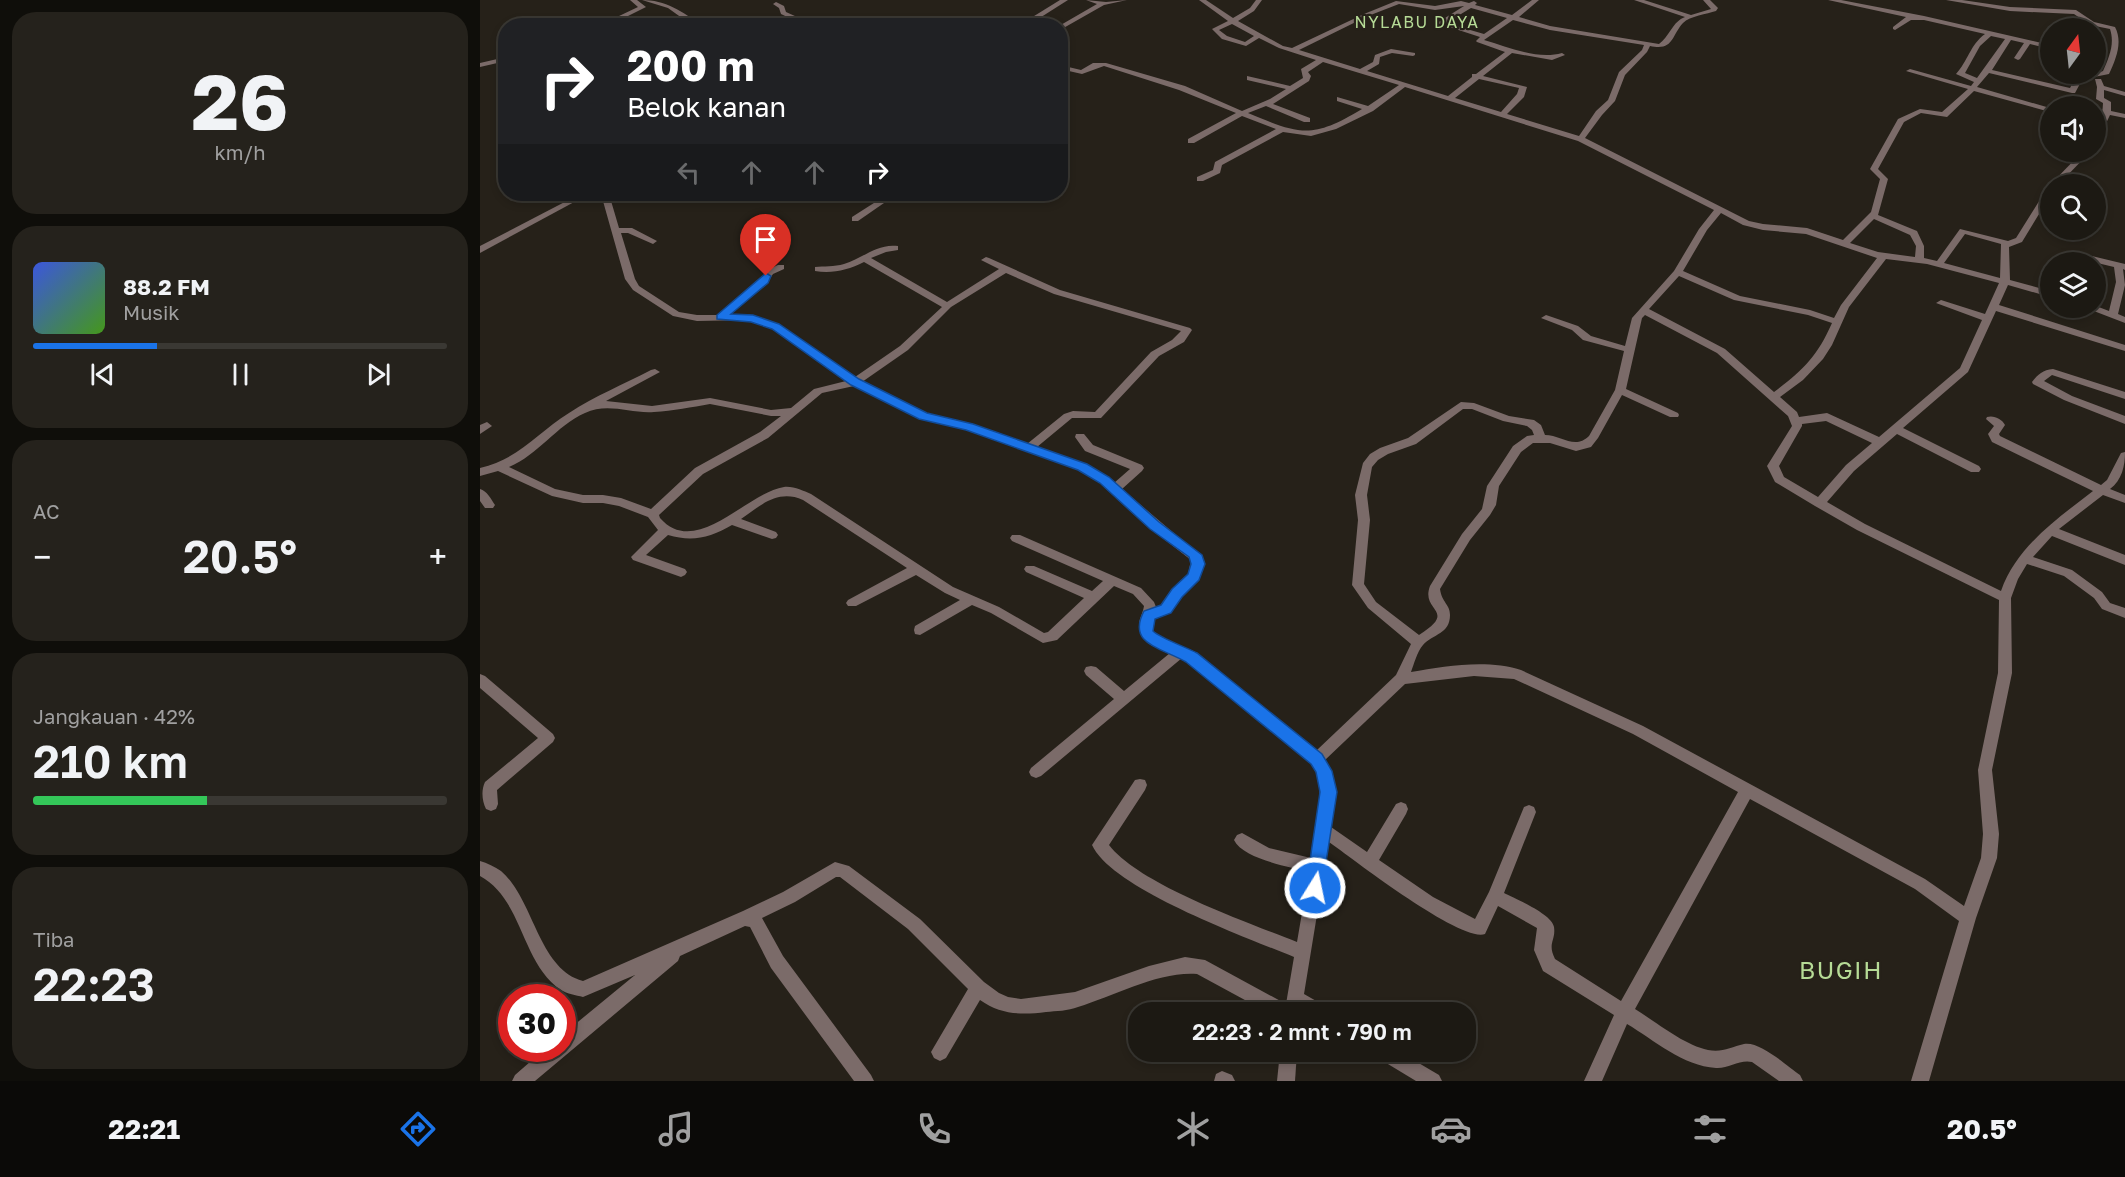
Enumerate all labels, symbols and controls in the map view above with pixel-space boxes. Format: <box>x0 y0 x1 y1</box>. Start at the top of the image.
district label: NYLABU DAYA <box>1355 12 1479 32</box>
north arrow <box>2040 18 2106 84</box>
map controls <box>2040 18 2106 318</box>
text: 200 m <box>627 40 754 90</box>
icon: right <box>528 42 606 120</box>
text: 26 <box>191 54 289 147</box>
text: Belok kanan <box>627 91 786 123</box>
button: sound <box>2040 96 2106 162</box>
text: km/h <box>215 140 265 164</box>
icon: left <box>672 156 705 189</box>
icon: ahead <box>735 156 768 189</box>
icon: ahead <box>798 156 831 189</box>
icon: right <box>861 156 894 189</box>
button: search <box>2040 174 2106 240</box>
pin <box>740 214 791 276</box>
icon: arrive <box>749 223 782 256</box>
button: layers <box>2040 252 2106 318</box>
text: 88.2 FM <box>123 273 210 300</box>
text: Musik <box>123 300 180 324</box>
icon: previous <box>86 358 119 391</box>
icon: pause <box>224 358 257 391</box>
icon: next <box>362 358 395 391</box>
text: AC <box>33 499 60 523</box>
text: 20.5° <box>183 529 297 583</box>
text: − <box>33 537 51 576</box>
text: + <box>429 537 447 576</box>
text: Jangkauan · 42% <box>33 704 195 728</box>
text: 210 km <box>33 734 188 788</box>
position arrow <box>1283 856 1347 920</box>
text: Tiba <box>33 927 74 951</box>
district label: BUGIH <box>1799 955 1883 984</box>
text: 22:23 <box>33 957 155 1011</box>
speed limit sign: 30 <box>498 984 576 1062</box>
text: 22:23 · 2 mnt · 790 m <box>1192 1018 1412 1045</box>
icon: directions <box>397 1108 439 1150</box>
icon: music <box>655 1108 697 1150</box>
icon: phone <box>913 1108 955 1150</box>
icon: climate <box>1172 1108 1214 1150</box>
icon: car <box>1430 1108 1472 1150</box>
icon: filters <box>1689 1108 1731 1150</box>
text: 22:21 <box>108 1113 180 1145</box>
text: 20.5° <box>1947 1113 2017 1145</box>

